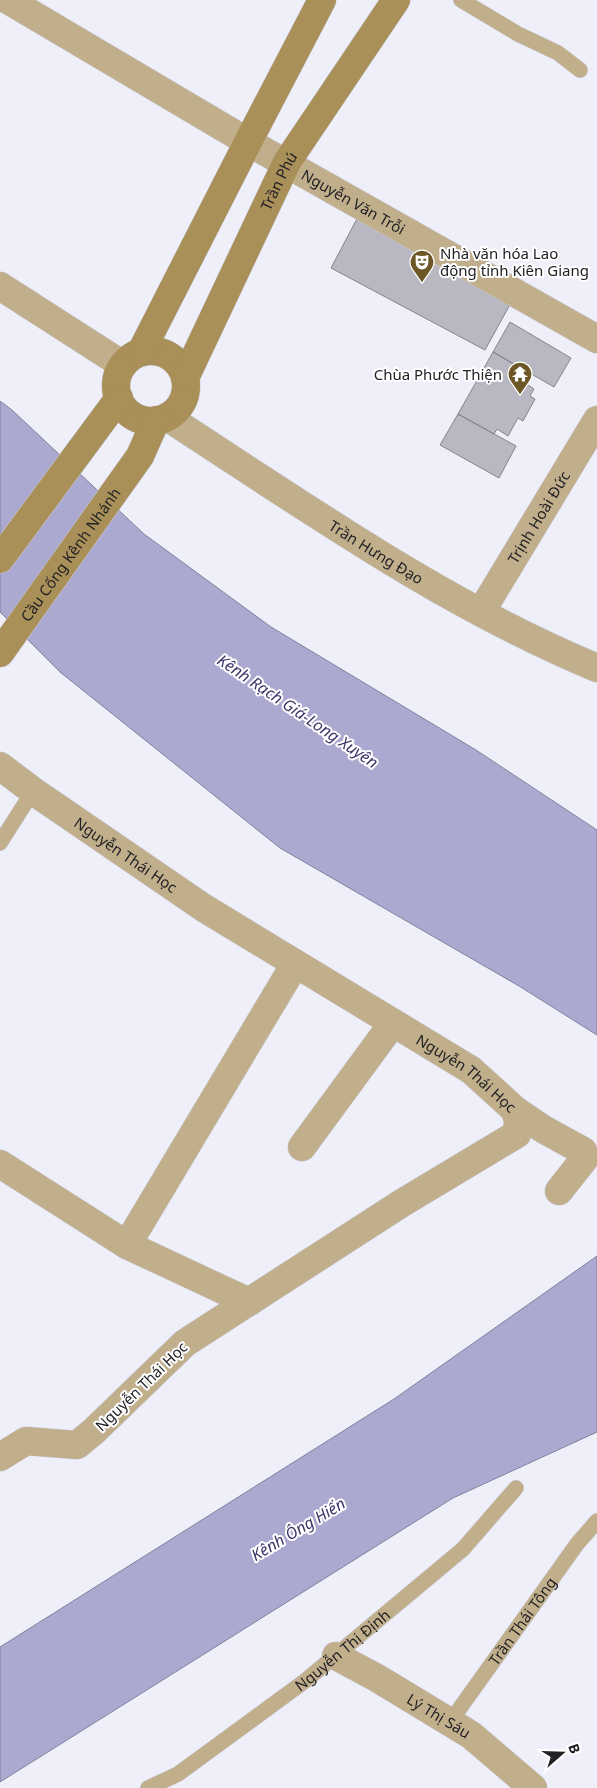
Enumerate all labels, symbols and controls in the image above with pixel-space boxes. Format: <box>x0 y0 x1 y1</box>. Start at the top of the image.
street label: Trần Phú <box>256 148 301 214</box>
street label: Nguyễn Văn Trỗi <box>298 164 409 239</box>
place label: Nhà văn hóa Lao động tỉnh Kiên Giang <box>440 243 589 280</box>
theatre icon: Nhà văn hóa Lao động tỉnh Kiên Giang <box>409 249 435 283</box>
temple icon: Chùa Phước Thiện <box>507 361 533 395</box>
place label: Chùa Phước Thiện <box>374 364 502 384</box>
street label: Trịnh Hoài Đức <box>503 467 574 567</box>
street label: Cầu Cống Kênh Nhánh <box>16 483 125 625</box>
street label: Trần Hưng Đạo <box>325 515 427 588</box>
water label: Kênh Rạch Giá-Long Xuyên <box>213 649 383 773</box>
street label: Nguyễn Thái Học <box>71 812 181 897</box>
street label: Nguyễn Thái Học <box>413 1029 521 1117</box>
street label: Nguyễn Thái Học <box>91 1337 191 1435</box>
water label: Kênh Ông Hiển <box>247 1492 349 1566</box>
street label: Trần Thái Tông <box>484 1573 560 1669</box>
street label: Nguyễn Thị Định <box>291 1604 394 1695</box>
street label: Lý Thị Sáu <box>404 1689 474 1742</box>
north arrow <box>537 1728 587 1778</box>
text: B <box>564 1741 585 1756</box>

